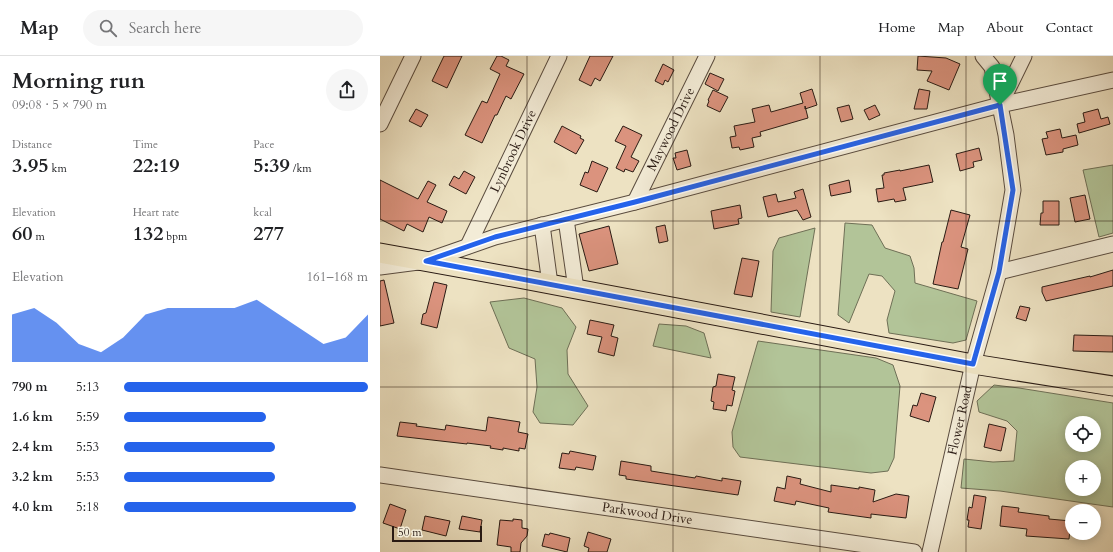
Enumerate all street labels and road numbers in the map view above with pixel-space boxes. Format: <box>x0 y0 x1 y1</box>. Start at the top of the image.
street label: Maywood Drive <box>643 84 699 174</box>
street label: Lynbrook Drive <box>486 107 541 196</box>
street label: Flower Road <box>943 384 977 457</box>
street label: Parkwood Drive <box>601 498 694 529</box>

